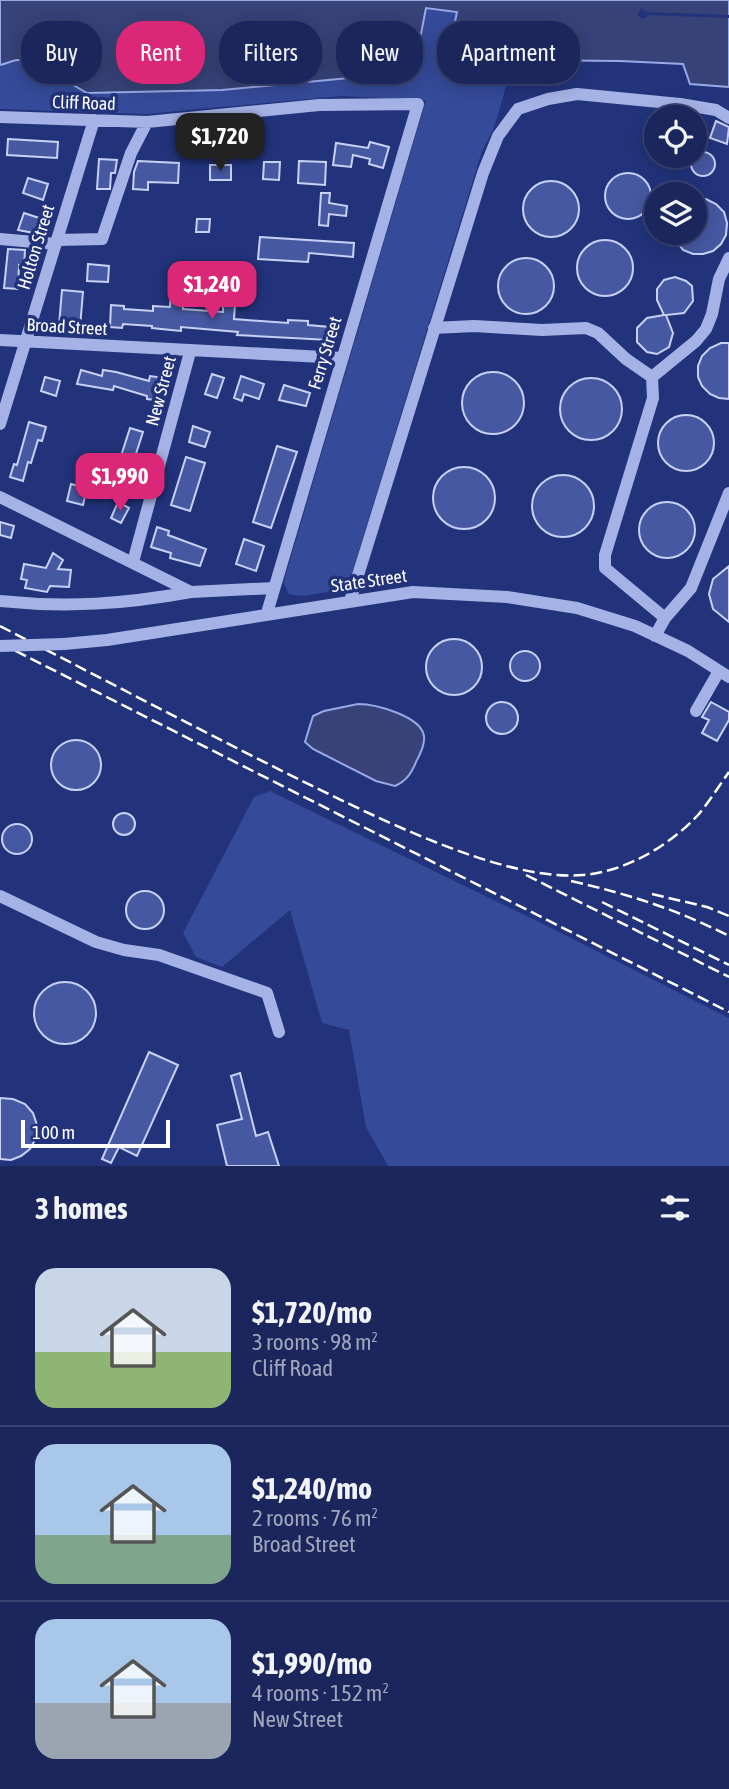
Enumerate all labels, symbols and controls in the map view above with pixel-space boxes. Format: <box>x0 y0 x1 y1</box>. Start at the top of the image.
chip: Buy <box>21 21 102 84</box>
chip: Rent <box>116 21 205 84</box>
chip: Filters <box>219 21 322 84</box>
chip: New <box>336 21 423 84</box>
chip: Apartment <box>437 21 580 84</box>
street label: Cliff Road <box>52 91 116 114</box>
map controls <box>644 105 707 245</box>
button: locate <box>644 105 707 168</box>
pin: $1,720 <box>163 114 277 173</box>
text: $1,720 <box>192 123 249 149</box>
button: layers <box>644 182 707 245</box>
street label: Holton Street <box>13 202 58 292</box>
pin: $1,240 <box>155 262 269 321</box>
text: $1,240 <box>184 271 241 297</box>
street label: Broad Street <box>26 314 108 339</box>
street label: Ferry Street <box>304 314 346 392</box>
street label: New Street <box>141 354 180 428</box>
pin: $1,990 <box>63 454 177 513</box>
text: $1,990 <box>92 463 149 489</box>
street label: State Street <box>330 565 408 596</box>
scale bar <box>21 1117 170 1149</box>
text: 100 m <box>32 1121 75 1143</box>
icon: filters <box>656 1189 694 1227</box>
text: 3 homes <box>35 1191 128 1225</box>
text: $1,720/mo <box>252 1295 372 1329</box>
icon: home <box>91 1296 175 1380</box>
text: 3 rooms · 98 m² <box>252 1329 378 1355</box>
text: Cliff Road <box>252 1355 333 1381</box>
text: $1,240/mo <box>252 1471 372 1505</box>
icon: home <box>91 1472 175 1556</box>
text: 2 rooms · 76 m² <box>252 1505 378 1531</box>
text: Broad Street <box>252 1531 356 1557</box>
text: $1,990/mo <box>252 1646 372 1680</box>
icon: home <box>91 1647 175 1731</box>
text: 4 rooms · 152 m² <box>252 1680 389 1706</box>
text: New Street <box>252 1706 343 1732</box>

